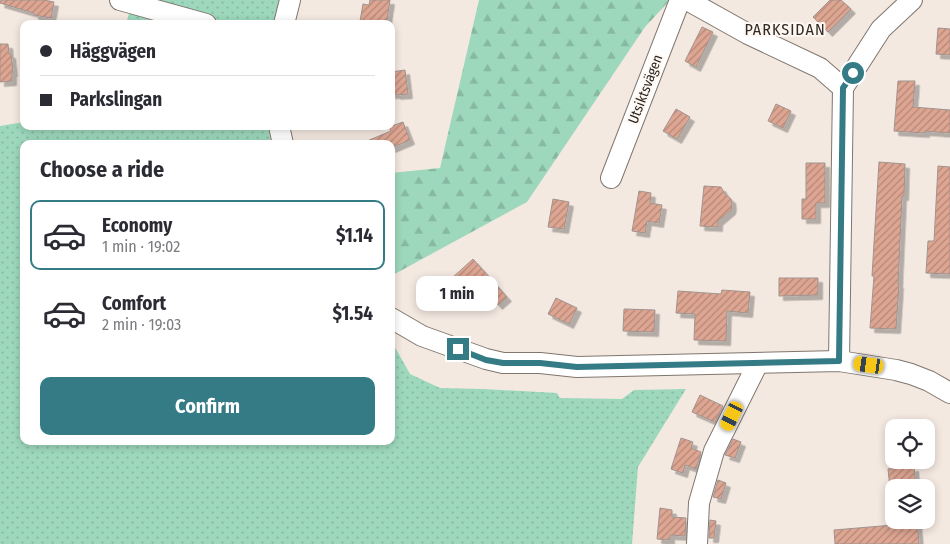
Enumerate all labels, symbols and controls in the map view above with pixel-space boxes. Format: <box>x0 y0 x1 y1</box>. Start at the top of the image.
district label: PARKSIDAN <box>744 20 826 39</box>
text: Häggvägen <box>70 40 156 63</box>
street label: Utsiktsvägen <box>625 52 666 126</box>
route start <box>842 62 864 84</box>
text: Parkslingan <box>70 88 162 111</box>
text: Choose a ride <box>40 156 164 183</box>
icon: car <box>42 213 87 258</box>
text: Economy <box>102 214 172 237</box>
text: $1.14 <box>336 224 373 247</box>
text: 1 min · 19:02 <box>102 237 180 256</box>
callout: 1 min <box>417 276 499 312</box>
text: 1 min <box>440 284 474 303</box>
icon: car <box>42 291 87 336</box>
text: Comfort <box>102 292 166 315</box>
text: $1.54 <box>333 302 373 325</box>
text: 2 min · 19:03 <box>102 315 181 334</box>
route end <box>447 338 469 360</box>
car <box>853 355 884 375</box>
button: Confirm <box>40 377 375 435</box>
car <box>718 399 745 433</box>
map controls <box>885 419 935 529</box>
button: locate <box>885 419 935 469</box>
button: layers <box>885 479 935 529</box>

